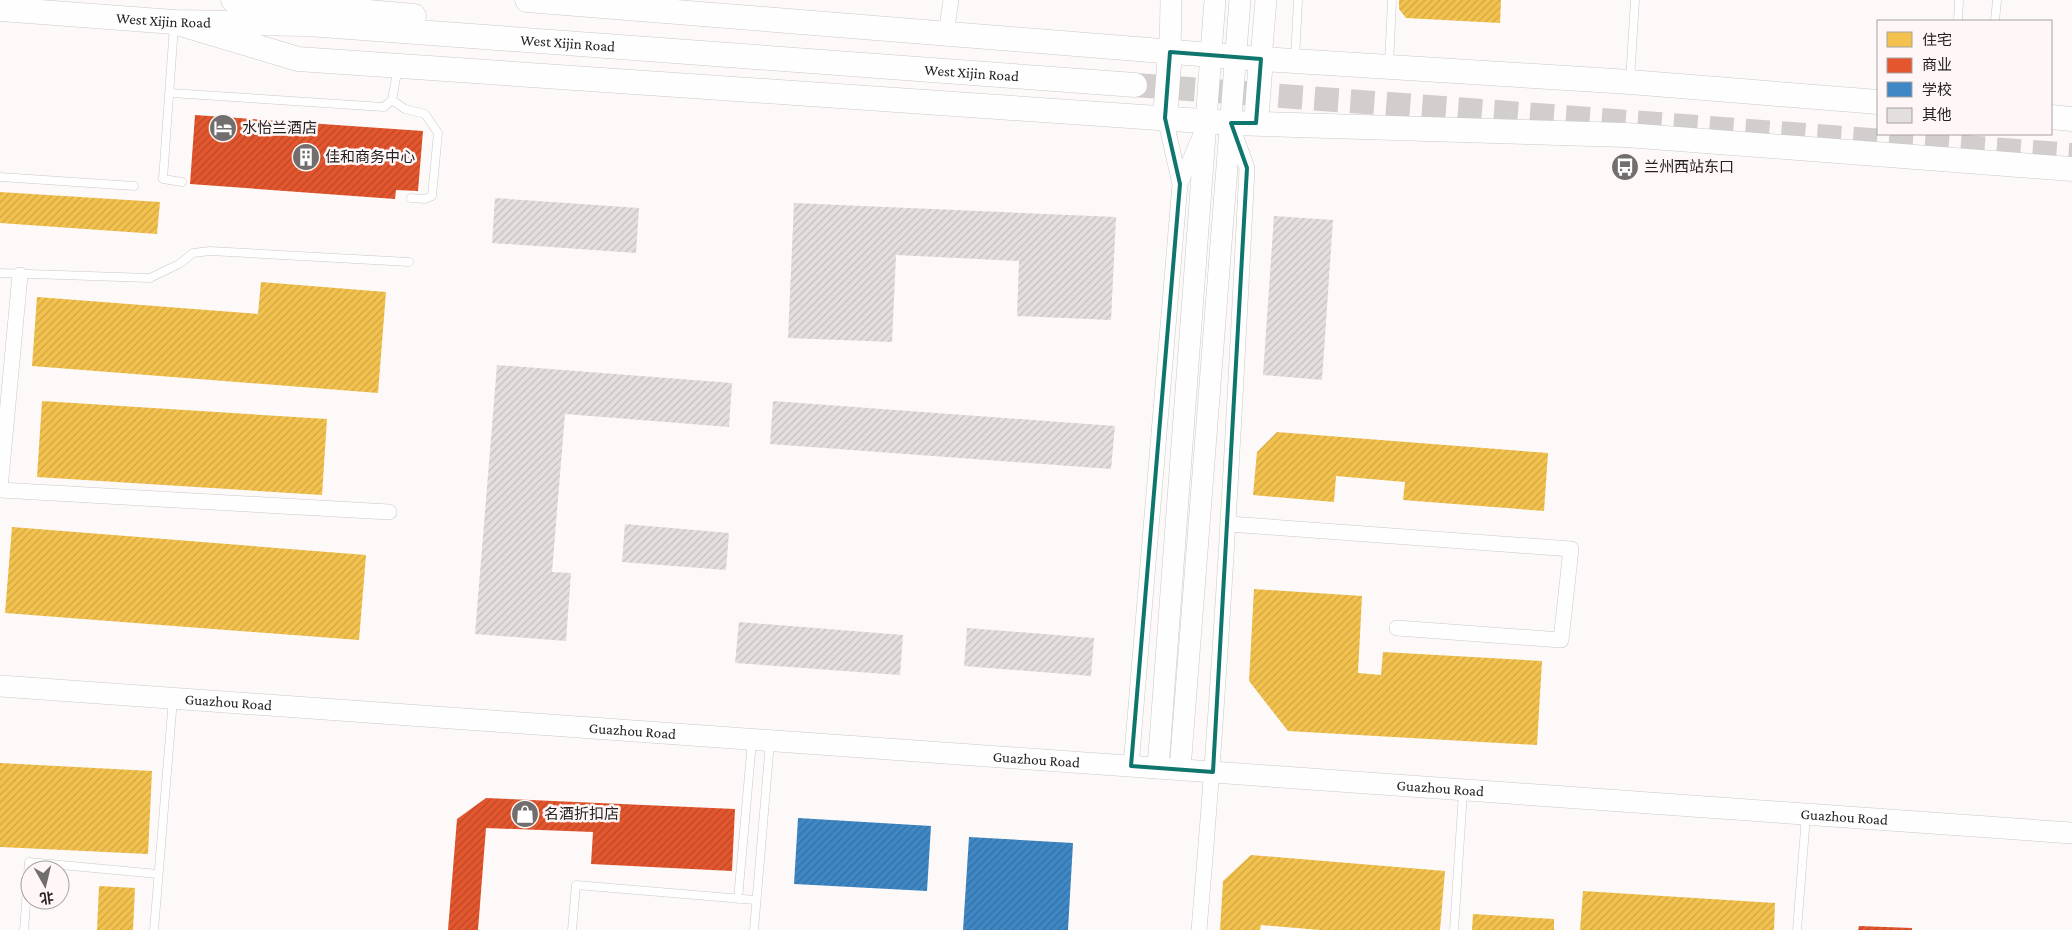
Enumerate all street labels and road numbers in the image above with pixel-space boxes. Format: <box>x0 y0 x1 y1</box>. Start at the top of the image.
street label: West Xijin Road <box>116 10 211 31</box>
street label: West Xijin Road <box>520 32 616 55</box>
street label: West Xijin Road <box>924 61 1020 84</box>
street label: Guazhou Road <box>184 691 273 713</box>
street label: Guazhou Road <box>588 720 677 742</box>
street label: Guazhou Road <box>992 748 1081 771</box>
street label: Guazhou Road <box>1396 777 1485 799</box>
street label: Guazhou Road <box>1800 806 1889 828</box>

